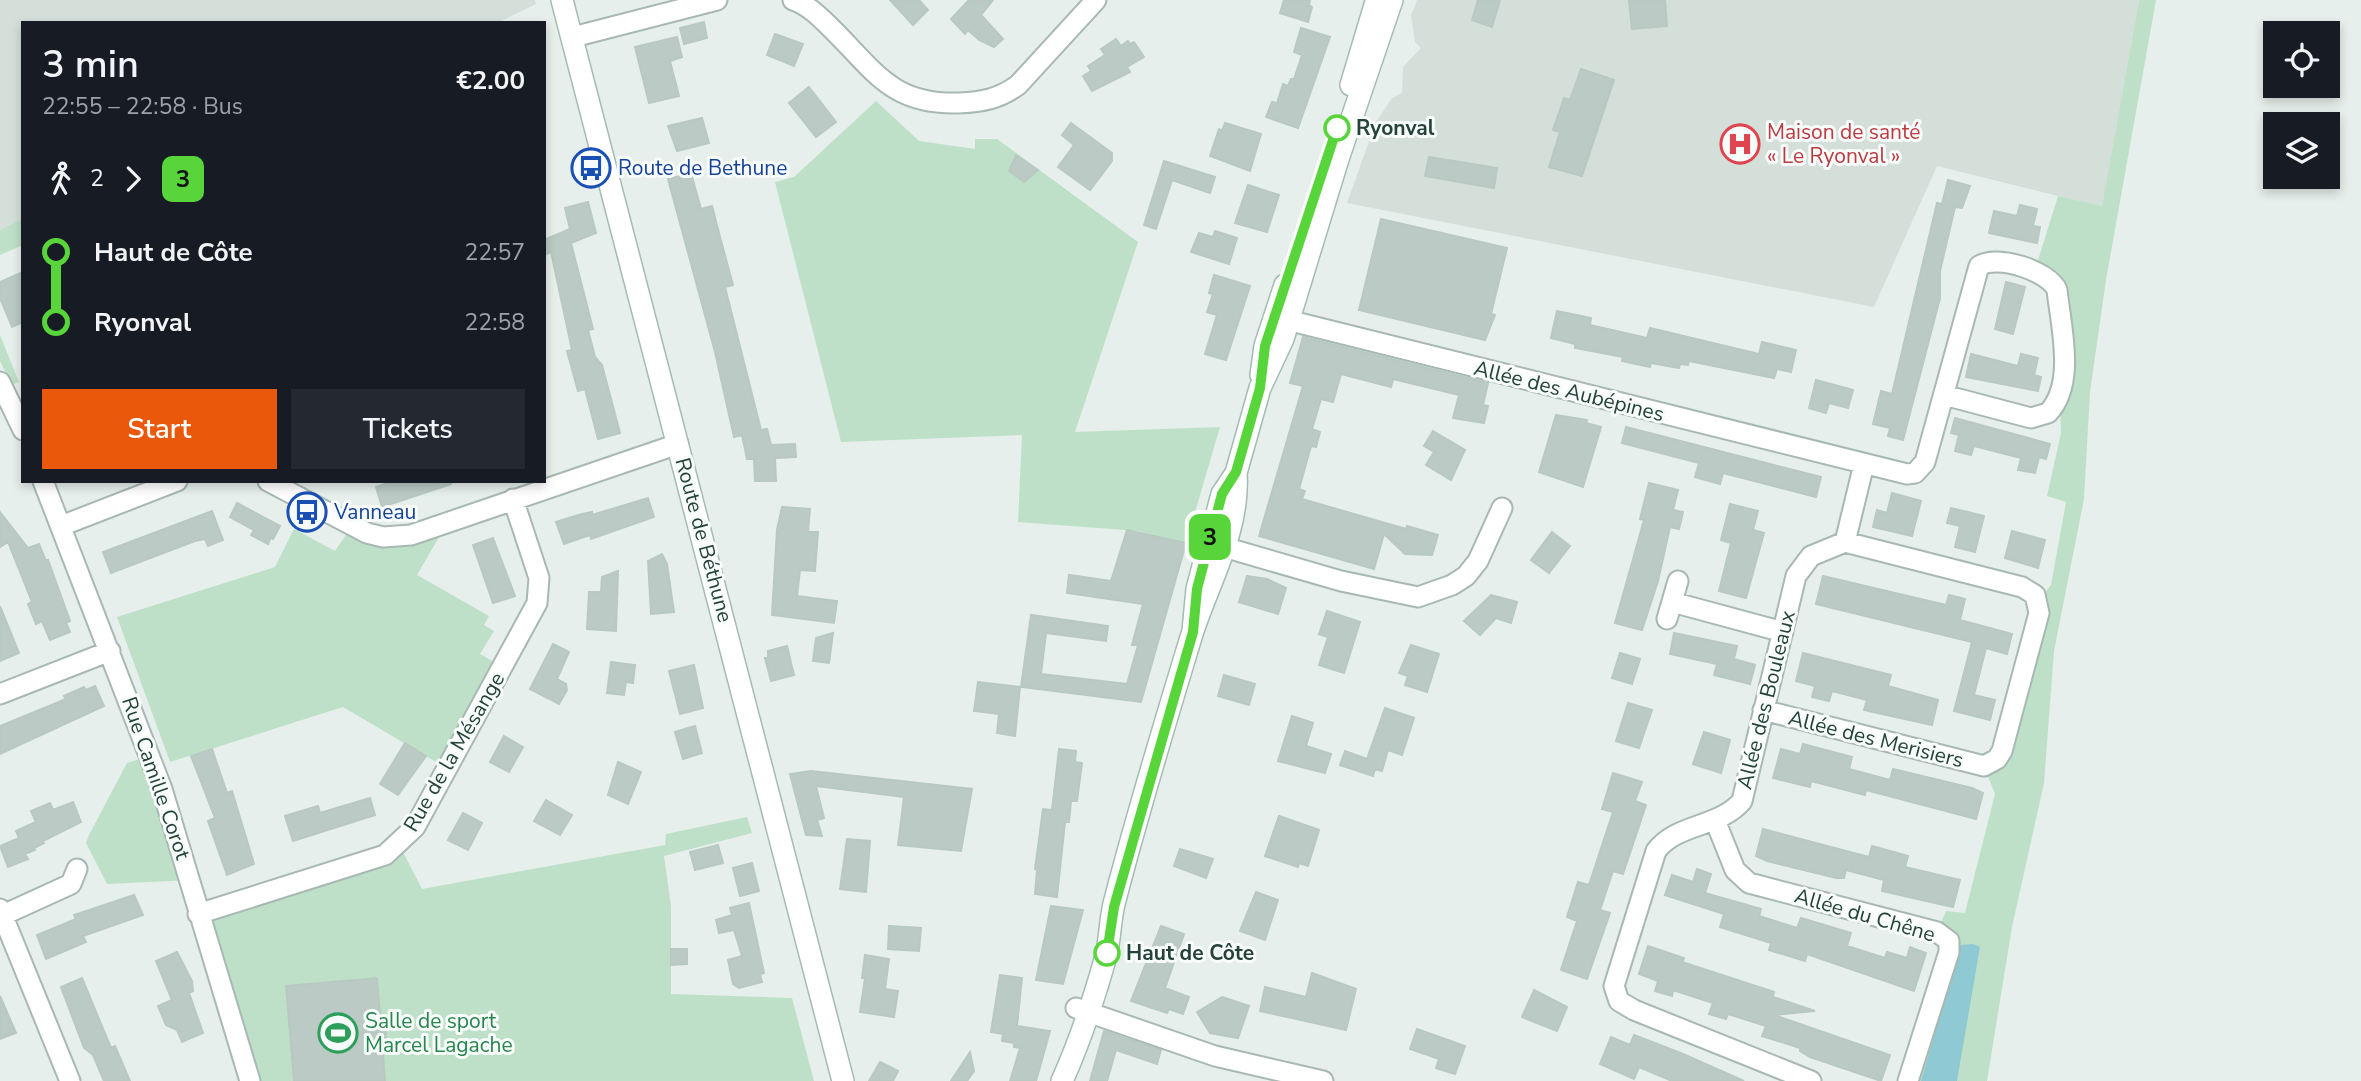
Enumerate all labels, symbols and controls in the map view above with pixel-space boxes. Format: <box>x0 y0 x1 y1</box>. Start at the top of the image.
map controls <box>2263 21 2340 189</box>
button: locate <box>2263 21 2340 98</box>
text: 3 min <box>42 39 139 90</box>
text: €2.00 <box>456 63 525 98</box>
text: 22:55 – 22:58 · Bus <box>42 91 243 122</box>
button: layers <box>2263 112 2340 189</box>
place label: Ryonval <box>1356 114 1435 142</box>
marker: Ryonval <box>1324 115 1350 141</box>
place label: Maison de santé « Le Ryonval » <box>1767 118 1920 170</box>
hospital icon: Maison de santé « Le Ryonval » <box>1719 123 1761 165</box>
bus stop icon: Route de Bethune <box>570 147 612 189</box>
place label: Route de Bethune <box>618 154 787 182</box>
icon: walk <box>42 160 80 198</box>
icon: forward <box>114 160 152 198</box>
text: 2 <box>90 163 104 194</box>
text: 3 <box>176 163 190 195</box>
text: Haut de Côte <box>94 235 253 270</box>
text: 22:57 <box>465 237 525 268</box>
text: Ryonval <box>94 305 191 340</box>
text: 22:58 <box>465 307 525 338</box>
street label: Allée des Aubépines <box>1471 354 1667 428</box>
button: Start <box>42 389 277 469</box>
button: Tickets <box>291 389 525 469</box>
street label: Route de Béthune <box>669 455 739 625</box>
bus stop icon: Vanneau <box>286 491 328 533</box>
place label: Vanneau <box>333 498 416 526</box>
line badge: 3 <box>1187 514 1233 560</box>
text: 3 <box>1203 521 1217 553</box>
street label: Allée des Bouleaux <box>1730 608 1802 792</box>
street label: Rue de la Mésange <box>397 667 511 837</box>
street label: Rue Camille Corot <box>115 693 197 864</box>
street label: Allée des Merisiers <box>1786 704 1966 774</box>
street label: Allée du Chêne <box>1791 882 1939 948</box>
place label: Haut de Côte <box>1126 939 1254 967</box>
marker: Haut de Côte <box>1094 940 1120 966</box>
place label: Salle de sport Marcel Lagache <box>365 1007 513 1059</box>
sports icon: Salle de sport Marcel Lagache <box>317 1012 359 1054</box>

